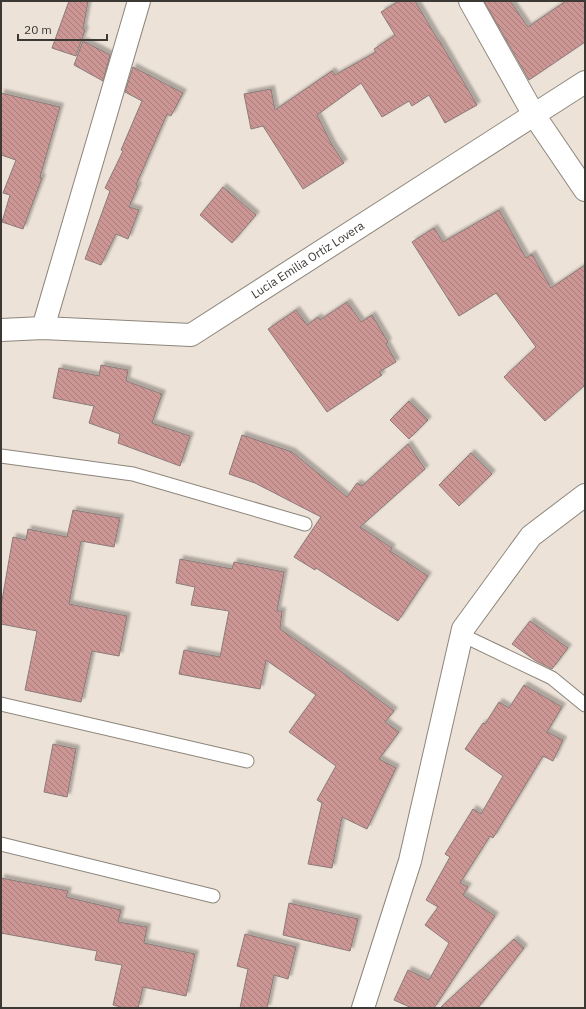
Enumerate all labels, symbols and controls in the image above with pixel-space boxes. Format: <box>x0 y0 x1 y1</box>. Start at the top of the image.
scale bar <box>18 16 107 42</box>
text: 20 m <box>24 22 52 37</box>
street label: Lucia Emilia Ortiz Lovera <box>248 217 367 301</box>

